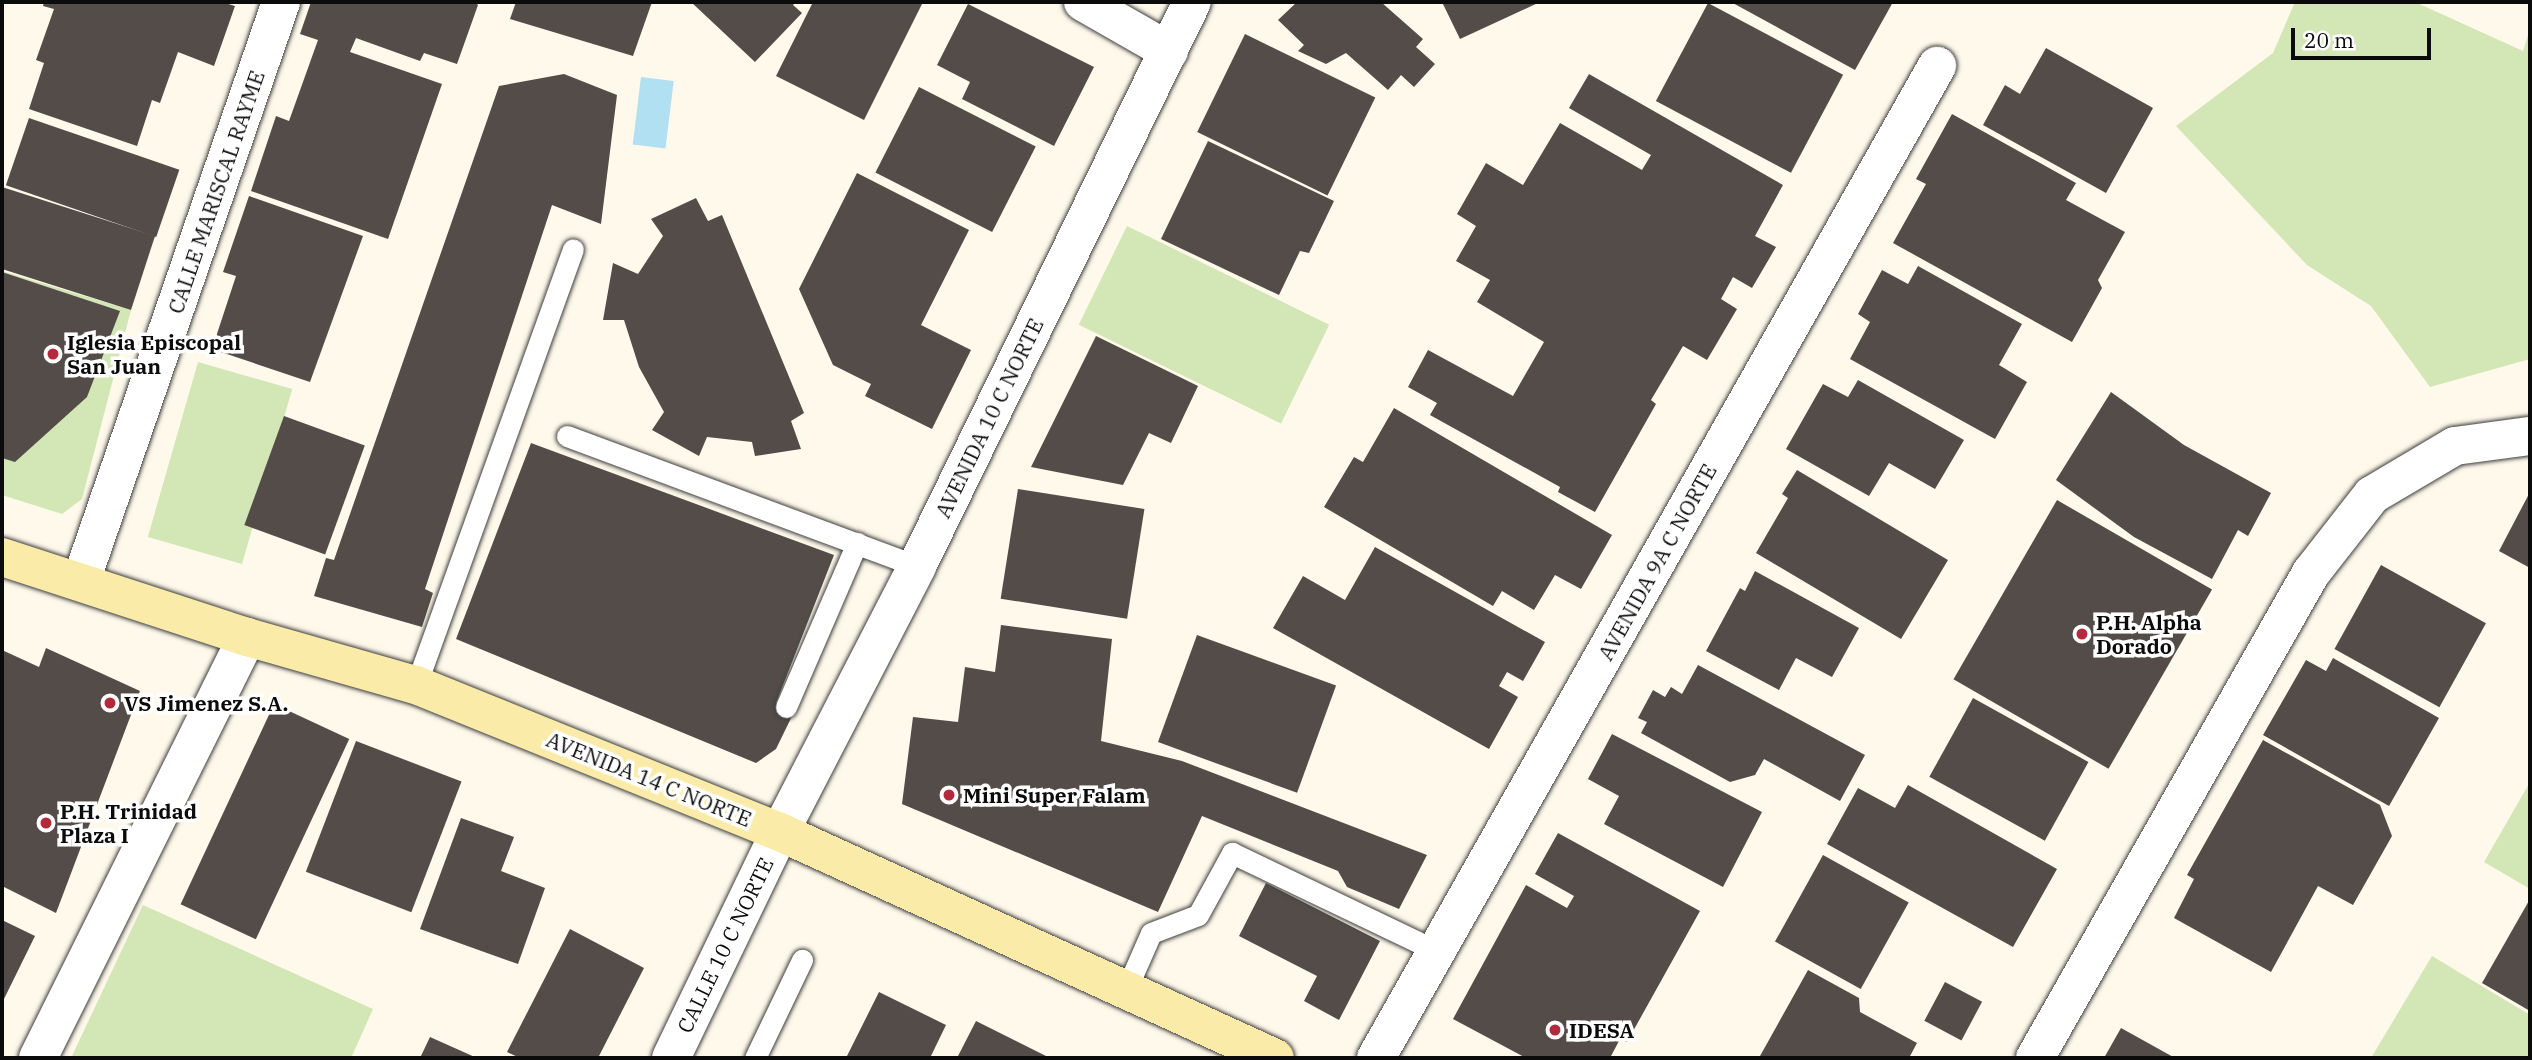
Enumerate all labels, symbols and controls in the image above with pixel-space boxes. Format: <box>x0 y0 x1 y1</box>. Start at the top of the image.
scale bar <box>2294 14 2434 58</box>
text: 20 m <box>2304 26 2354 54</box>
street label: CALLE MARISCAL RAYME <box>163 67 269 317</box>
street label: AVENIDA 10 C NORTE <box>930 314 1048 522</box>
place label: Iglesia Episcopal San Juan <box>67 329 241 379</box>
marker: Iglesia Episcopal San Juan <box>45 346 61 362</box>
street label: AVENIDA 9A C NORTE <box>1593 459 1721 665</box>
place label: P.H. Alpha Dorado <box>2096 609 2202 659</box>
marker: P.H. Alpha Dorado <box>2074 626 2090 642</box>
place label: VS Jimenez S.A. <box>124 690 288 716</box>
marker: VS Jimenez S.A. <box>102 695 118 711</box>
street label: AVENIDA 14 C NORTE <box>543 726 755 832</box>
place label: Mini Super Falam <box>963 782 1146 808</box>
marker: Mini Super Falam <box>941 787 957 803</box>
place label: P.H. Trinidad Plaza I <box>60 798 197 848</box>
marker: P.H. Trinidad Plaza I <box>38 815 54 831</box>
street label: CALLE 10 C NORTE <box>672 853 778 1037</box>
place label: IDESA <box>1569 1017 1634 1043</box>
marker: IDESA <box>1547 1022 1563 1038</box>

